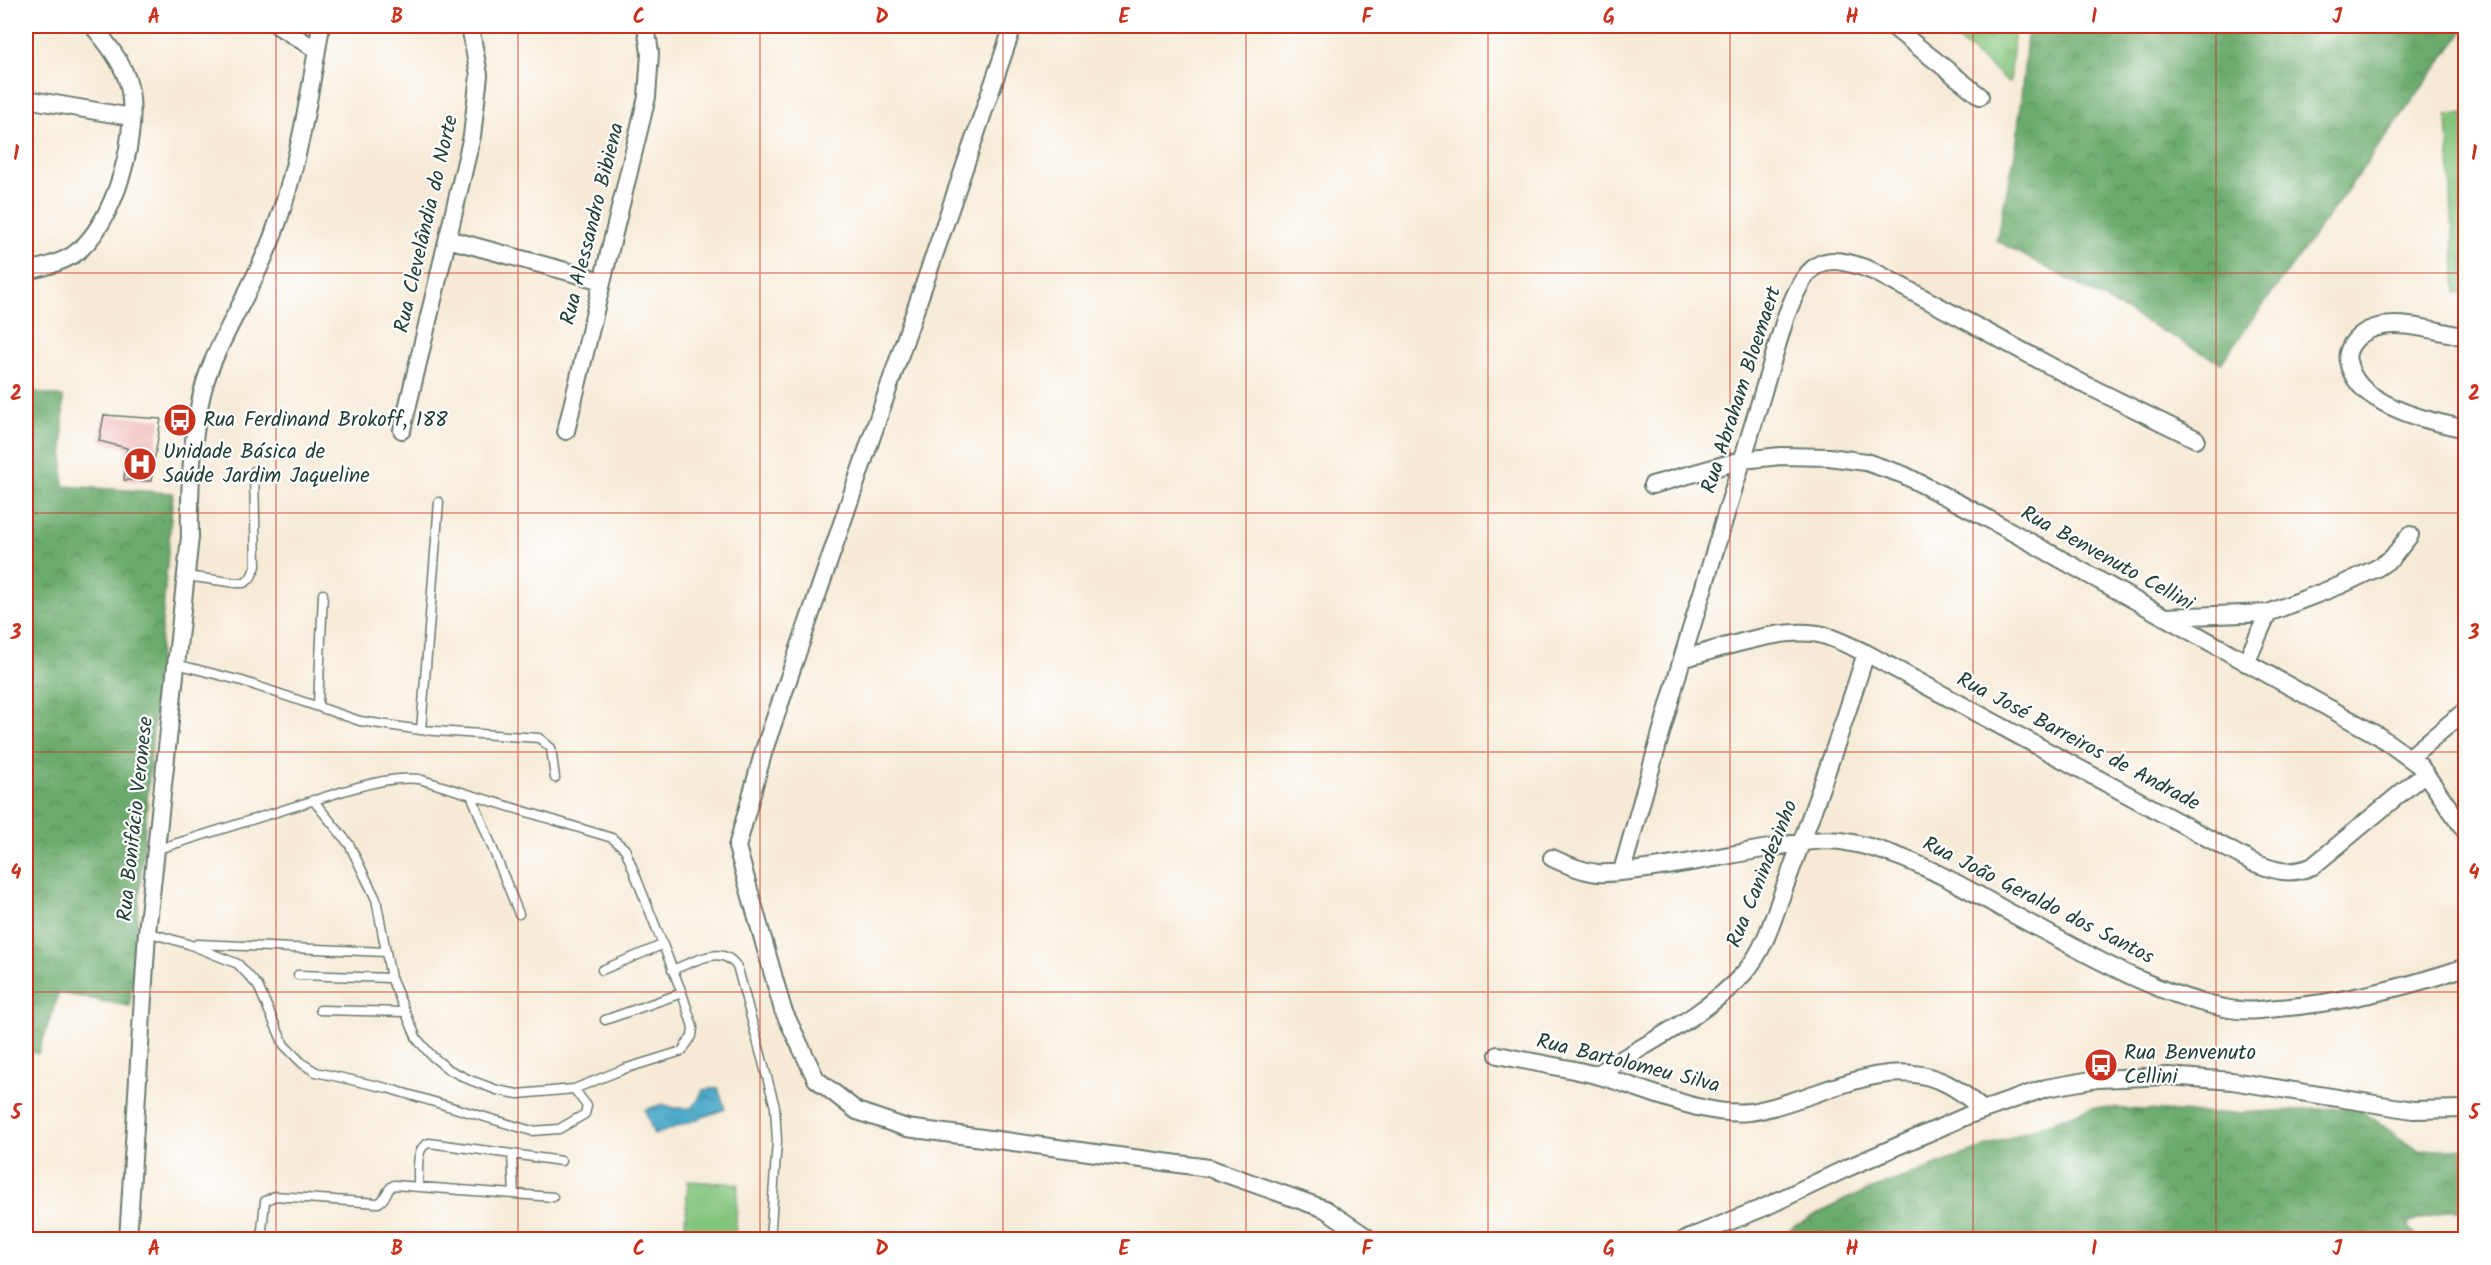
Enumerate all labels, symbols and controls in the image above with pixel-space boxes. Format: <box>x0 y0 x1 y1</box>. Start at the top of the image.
text: A <box>148 2 160 34</box>
text: B <box>391 2 403 34</box>
text: C <box>633 2 645 34</box>
text: D <box>875 2 889 34</box>
text: E <box>1118 2 1130 34</box>
text: F <box>1362 2 1374 34</box>
text: G <box>1603 2 1615 34</box>
text: H <box>1845 2 1859 34</box>
text: I <box>2091 2 2097 34</box>
text: J <box>2332 2 2343 34</box>
street label: Rua Clevelândia do Norte <box>386 111 468 336</box>
street label: Rua Alessandro Bibiena <box>552 119 634 329</box>
text: 1 <box>13 139 19 171</box>
text: 1 <box>2471 139 2477 171</box>
street label: Rua Abraham Bloemaert <box>1693 281 1791 498</box>
text: 2 <box>10 379 22 411</box>
text: 2 <box>2468 379 2480 411</box>
bus stop icon: Rua Ferdinand Brokoff, 188 <box>162 402 198 438</box>
place label: Rua Ferdinand Brokoff, 188 <box>203 404 448 437</box>
place label: Unidade Básica de Saúde Jardim Jaqueline <box>163 436 370 493</box>
hospital icon: Unidade Básica de Saúde Jardim Jaqueline <box>122 446 158 482</box>
street label: Rua Benvenuto Cellini <box>2014 498 2201 621</box>
text: 3 <box>10 618 22 650</box>
text: 3 <box>2468 618 2480 650</box>
street label: Rua José Barreiros de Andrade <box>1950 664 2206 821</box>
street label: Rua Bonifácio Veronese <box>109 714 163 923</box>
street label: Rua Canindezinho <box>1718 795 1808 953</box>
street label: Rua João Geraldo dos Santos <box>1916 828 2160 974</box>
text: 4 <box>11 858 22 890</box>
text: 4 <box>2469 858 2480 890</box>
street label: Rua Bartolomeu Silva <box>1533 1025 1723 1103</box>
place label: Rua Benvenuto Cellini <box>2124 1037 2256 1094</box>
bus stop icon: Rua Benvenuto Cellini <box>2083 1047 2119 1083</box>
text: 5 <box>10 1098 23 1130</box>
text: 5 <box>2468 1098 2481 1130</box>
text: A <box>148 1234 160 1265</box>
text: B <box>391 1234 403 1265</box>
text: C <box>633 1234 645 1265</box>
text: D <box>875 1234 889 1265</box>
text: E <box>1118 1234 1130 1265</box>
text: F <box>1362 1234 1374 1265</box>
text: G <box>1603 1234 1615 1265</box>
text: H <box>1845 1234 1859 1265</box>
text: I <box>2091 1234 2097 1265</box>
text: J <box>2332 1234 2343 1265</box>

